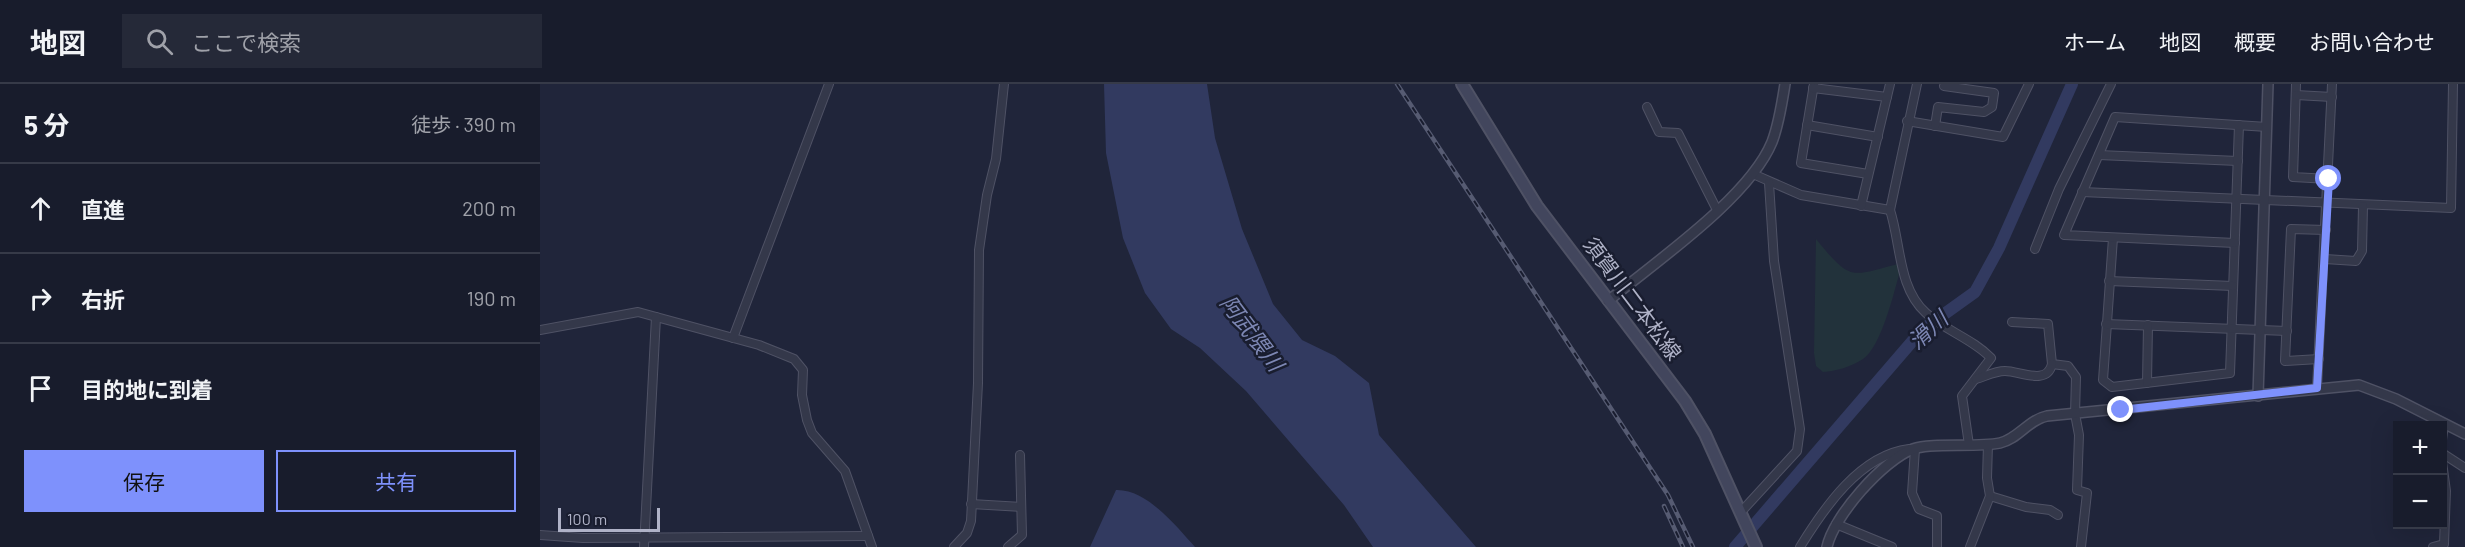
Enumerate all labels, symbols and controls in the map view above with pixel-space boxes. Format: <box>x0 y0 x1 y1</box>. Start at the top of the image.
search box <box>122 14 542 68</box>
text: 地図 <box>30 25 86 59</box>
icon: search <box>143 25 176 58</box>
text: ここで検索 <box>191 29 301 55</box>
text: ホーム <box>2064 29 2126 54</box>
text: 地図 <box>2159 29 2201 54</box>
text: 概要 <box>2234 29 2276 54</box>
text: お問い合わせ <box>2309 29 2435 54</box>
text: 5 分 <box>24 109 69 140</box>
text: 徒歩 · 390 m <box>411 112 516 136</box>
route start <box>2315 165 2341 191</box>
icon: ahead <box>24 192 57 225</box>
text: 直進 <box>81 196 125 222</box>
text: 200 m <box>462 196 516 220</box>
street label: 須賀川二本松線 <box>1579 232 1687 364</box>
icon: right <box>24 282 57 315</box>
text: 右折 <box>81 286 125 312</box>
text: 190 m <box>467 286 516 310</box>
water label: 阿武隈川 <box>1216 289 1291 377</box>
water label: 滑川 <box>1902 304 1954 354</box>
icon: arrive <box>24 372 57 405</box>
text: 目的地に到着 <box>81 376 213 402</box>
route end <box>2107 396 2133 422</box>
map controls <box>2393 421 2447 529</box>
button: + <box>2393 421 2447 475</box>
button: 保存 <box>24 450 264 512</box>
button: 共有 <box>276 450 516 512</box>
button: − <box>2393 475 2447 529</box>
scale bar <box>558 505 660 532</box>
text: 100 m <box>567 509 607 528</box>

